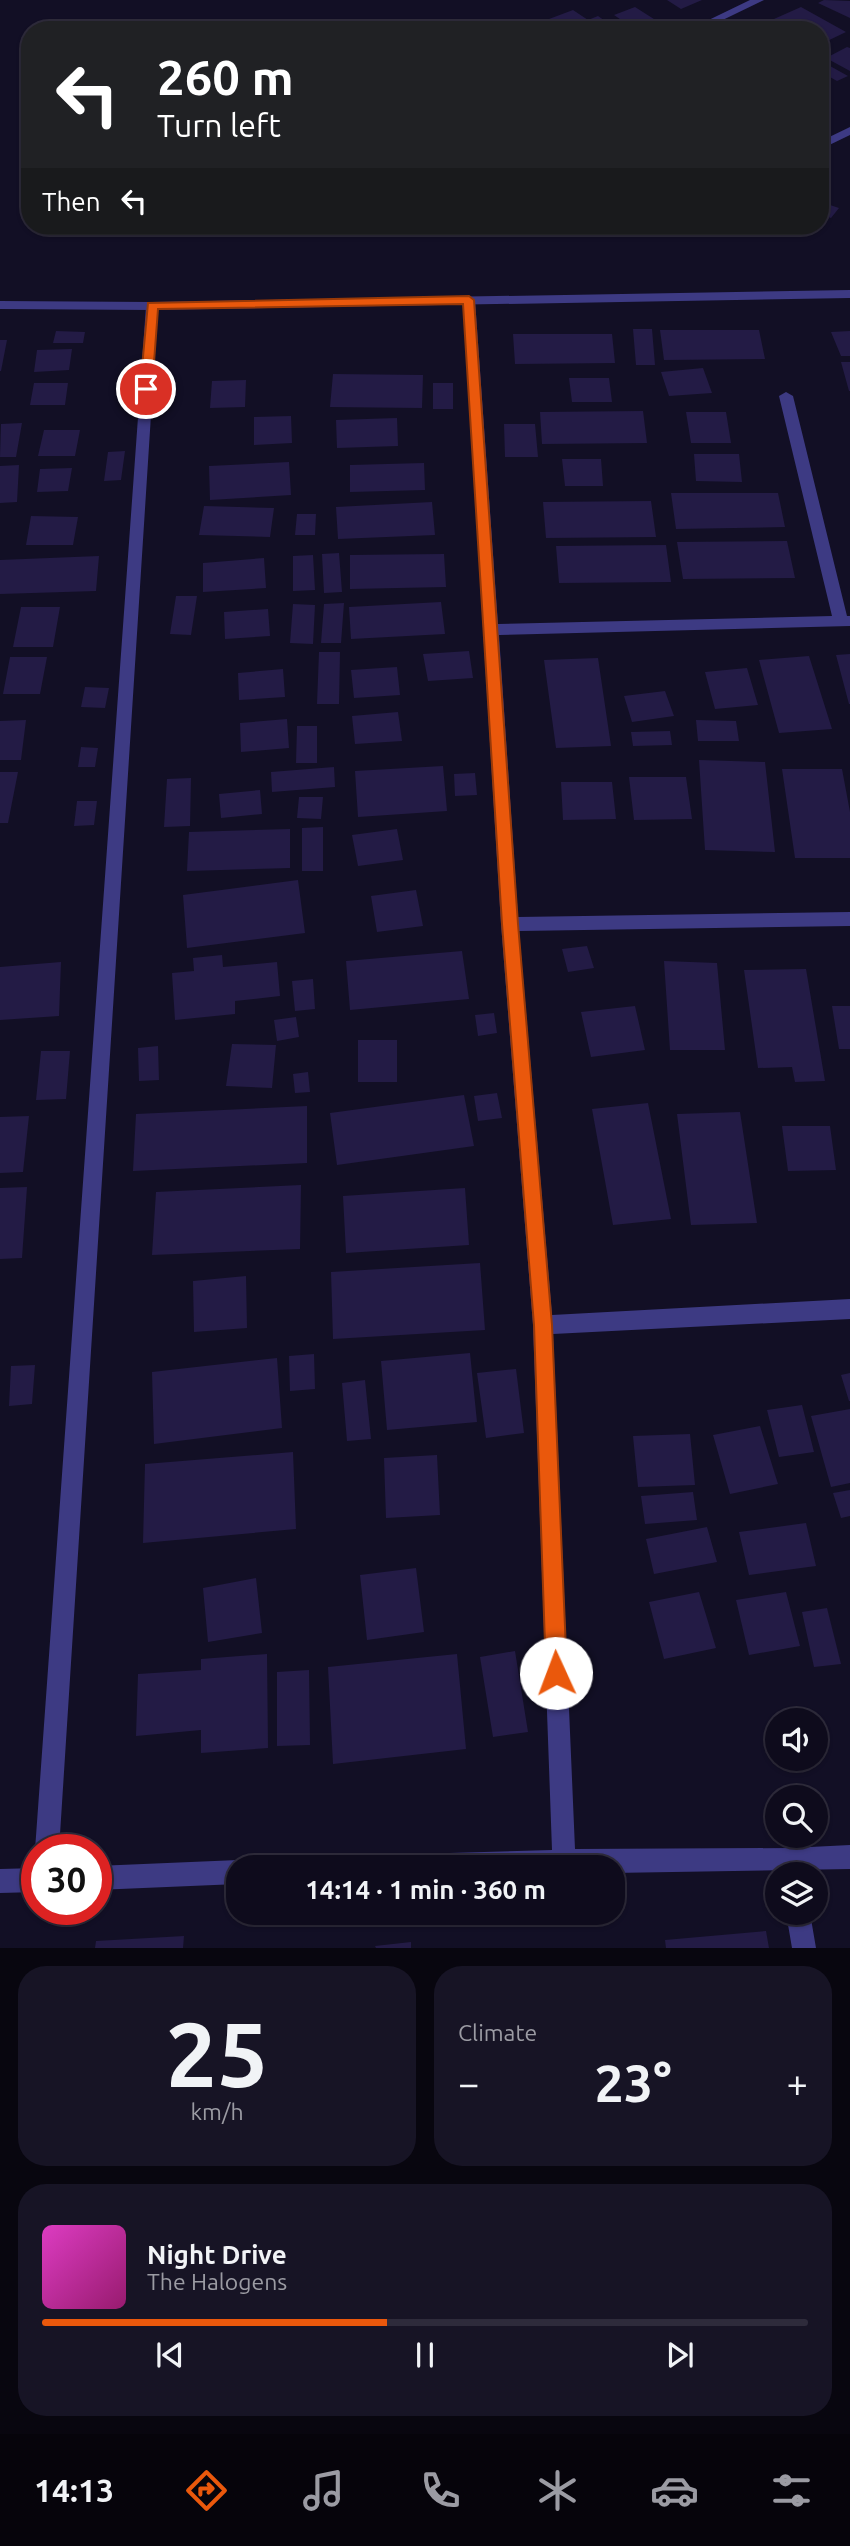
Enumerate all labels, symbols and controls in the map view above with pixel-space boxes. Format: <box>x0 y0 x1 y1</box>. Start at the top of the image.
icon: left <box>42 49 133 140</box>
text: 260 m <box>157 49 294 104</box>
text: Turn left <box>157 107 281 143</box>
icon: left <box>115 182 153 220</box>
text: Then <box>42 187 101 216</box>
pin <box>116 359 176 419</box>
icon: arrive <box>127 370 165 408</box>
position arrow <box>519 1636 593 1710</box>
map controls <box>765 1708 828 1925</box>
button: sound <box>765 1708 828 1771</box>
button: search <box>765 1785 828 1848</box>
speed limit sign: 30 <box>21 1834 112 1925</box>
button: layers <box>765 1862 828 1925</box>
text: 14:14 · 1 min · 360 m <box>305 1875 546 1904</box>
text: 25 <box>166 2002 268 2104</box>
text: Climate <box>458 2020 537 2045</box>
text: 23° <box>594 2054 672 2112</box>
text: − <box>458 2062 479 2104</box>
text: + <box>787 2062 808 2104</box>
text: km/h <box>190 2099 244 2124</box>
text: Night Drive <box>147 2240 287 2269</box>
text: The Halogens <box>147 2269 287 2294</box>
icon: previous <box>151 2336 189 2374</box>
icon: pause <box>406 2336 444 2374</box>
icon: next <box>661 2336 699 2374</box>
icon: directions <box>182 2466 231 2515</box>
icon: music <box>299 2466 348 2515</box>
icon: phone <box>416 2466 465 2515</box>
icon: climate <box>533 2466 582 2515</box>
icon: car <box>650 2466 699 2515</box>
icon: filters <box>767 2466 816 2515</box>
text: 14:13 <box>34 2472 114 2508</box>

